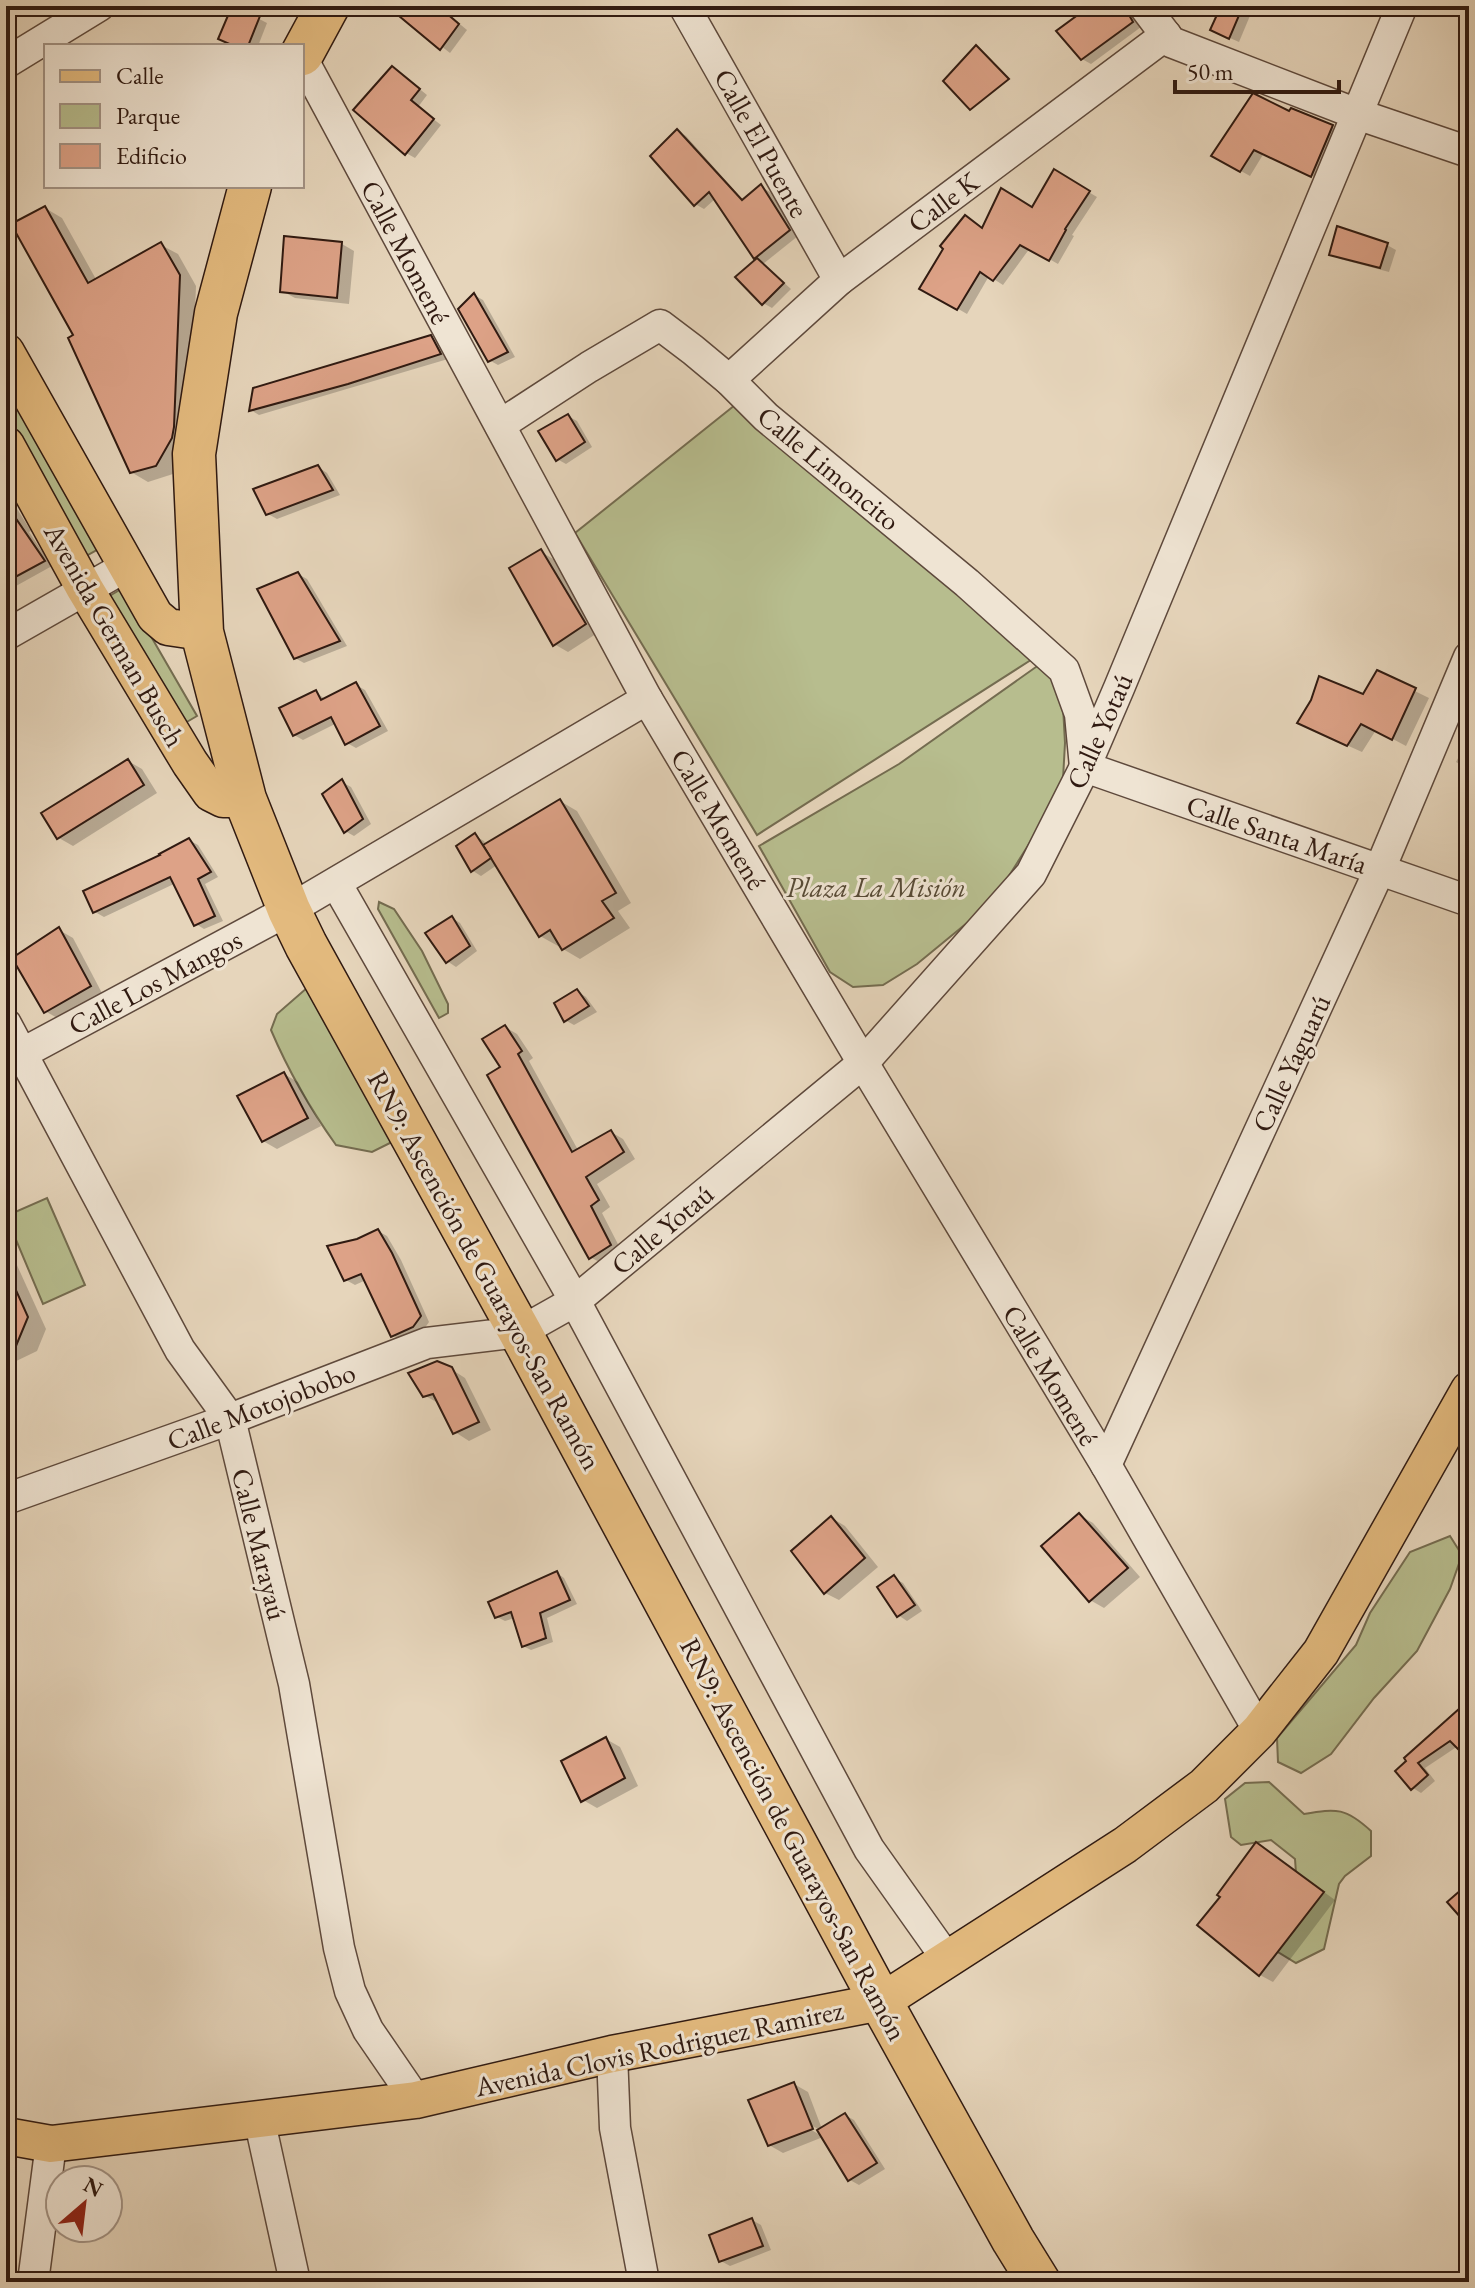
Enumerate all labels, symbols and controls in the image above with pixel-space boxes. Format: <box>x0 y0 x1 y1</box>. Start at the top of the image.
legend <box>44 44 304 188</box>
scale bar <box>1175 44 1339 94</box>
text: 50 m <box>1187 56 1234 87</box>
text: Calle <box>116 60 164 91</box>
street label: Calle El Puente <box>706 62 818 224</box>
text: Parque <box>116 100 180 131</box>
text: Edificio <box>116 140 187 171</box>
street label: Calle K <box>900 163 987 240</box>
street label: Calle Momené <box>353 174 459 330</box>
street label: Calle Limoncito <box>750 398 908 538</box>
street label: Avenida German Busch <box>36 516 194 753</box>
street label: Calle Yotaú <box>1058 667 1141 794</box>
street label: Calle Momené <box>663 742 775 896</box>
street label: Calle Santa María <box>1182 786 1373 882</box>
park label: Plaza La Misión <box>786 869 966 905</box>
street label: Calle Los Mangos <box>62 921 248 1043</box>
street label: Calle Yaguarú <box>1243 988 1339 1138</box>
street label: RN9: Ascención de Guarayos-San Ramón <box>360 1064 610 1476</box>
street label: Calle Yotaú <box>603 1176 721 1282</box>
street label: Calle Momené <box>995 1298 1107 1452</box>
street label: Calle Motojobobo <box>162 1354 360 1458</box>
street label: Calle Marayaú <box>224 1465 296 1624</box>
street label: RN9: Ascención de Guarayos-San Ramón <box>672 1631 916 2047</box>
street label: Avenida Clovis Rodriguez Ramirez <box>471 1991 847 2105</box>
north arrow <box>44 2164 124 2244</box>
text: N <box>78 2170 108 2204</box>

